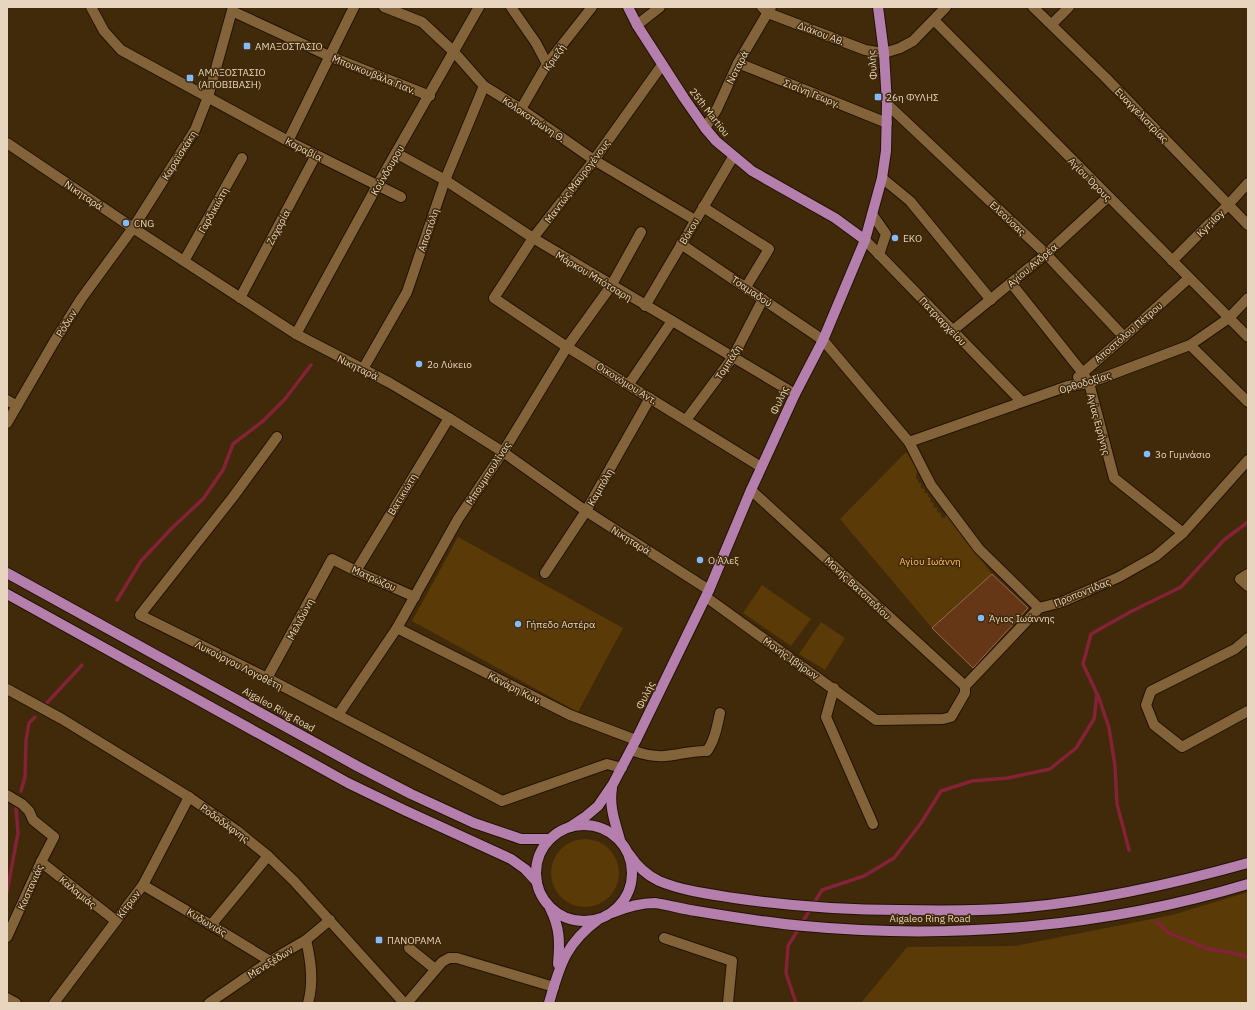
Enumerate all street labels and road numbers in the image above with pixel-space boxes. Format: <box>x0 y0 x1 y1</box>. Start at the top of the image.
street label: Διάκου Αθ. <box>796 19 846 48</box>
street label: Κριεζή <box>540 41 568 73</box>
street label: Νοταρά <box>724 48 752 86</box>
street label: Φυλής <box>865 50 880 80</box>
street label: Μπουκουβάλα Γιαν. <box>330 52 418 97</box>
street label: Σισίνη Γεωργ. <box>782 76 842 111</box>
street label: 25th Martiou <box>687 85 733 139</box>
street label: Ευαγγελιστρίας <box>1112 85 1171 146</box>
street label: Κολοκοτρώνη Θ. <box>500 94 568 145</box>
street label: Καραϊσκάκη <box>159 128 200 182</box>
street label: Καραβία <box>283 135 325 165</box>
street label: Μαντώς Μαυρογένους <box>542 137 613 226</box>
street label: Κούνδουρου <box>368 143 407 198</box>
street label: Αγίου Όρους <box>1065 155 1114 204</box>
street label: Νικηταρά <box>62 178 106 213</box>
street label: Γαρδικιώτη <box>196 185 231 235</box>
street label: Ελεούσας <box>987 199 1028 238</box>
street label: Ζαχαρία <box>264 207 293 247</box>
street label: Αποστόλη <box>415 207 442 254</box>
street label: Kyr;iloy <box>1194 207 1227 240</box>
street label: Βόκου <box>676 216 702 247</box>
street label: Αγίου Ανδρέα <box>1005 240 1061 290</box>
street label: Μάρκου Μπότσαρη <box>553 249 634 304</box>
street label: Τσαμαδού <box>729 273 775 310</box>
street label: Πατριαρχείου <box>916 294 969 348</box>
street label: Αποστόλου Πέτρου <box>1091 299 1165 366</box>
street label: Ρόδων <box>53 307 80 339</box>
street label: Τομπάζη <box>712 342 744 382</box>
street label: Νικηταρά <box>335 352 381 383</box>
street label: Οικονόμου Αντ. <box>594 360 660 407</box>
street label: Ορθοδοξίας <box>1058 368 1113 397</box>
street label: Φυλής <box>767 384 792 416</box>
street label: Αγίας Ειρήνης <box>1084 392 1113 457</box>
street label: Μπουμπουλίνας <box>463 439 514 507</box>
street label: Καμπόλη <box>585 466 616 508</box>
street label: Βατικιώτη <box>385 471 420 518</box>
street label: Νικηταρά <box>609 523 653 558</box>
street label: Μονής Βατοπεδίου <box>822 554 894 623</box>
street label: Ματρώζου <box>350 563 398 594</box>
street label: Προποντίδας <box>1052 575 1112 610</box>
street label: Μελιδώνη <box>284 596 317 642</box>
street label: Μονής Ιβήρων <box>760 634 821 682</box>
street label: Λυκούργου Λογοθέτη <box>193 638 285 693</box>
street label: Κανάρη Κων. <box>486 669 544 708</box>
street label: Φυλής <box>633 679 658 711</box>
street label: Aigaleo Ring Road <box>240 684 317 735</box>
street label: Ροδοδάφνης <box>198 801 252 846</box>
street label: Καστανιάς <box>15 862 46 912</box>
street label: Καλαμιάς <box>57 874 99 911</box>
street label: Κίτρων <box>114 888 143 921</box>
street label: Κυδωνιάς <box>185 906 229 939</box>
street label: Aigaleo Ring Road <box>890 912 970 925</box>
street label: Μενεξέδων <box>245 943 295 981</box>

